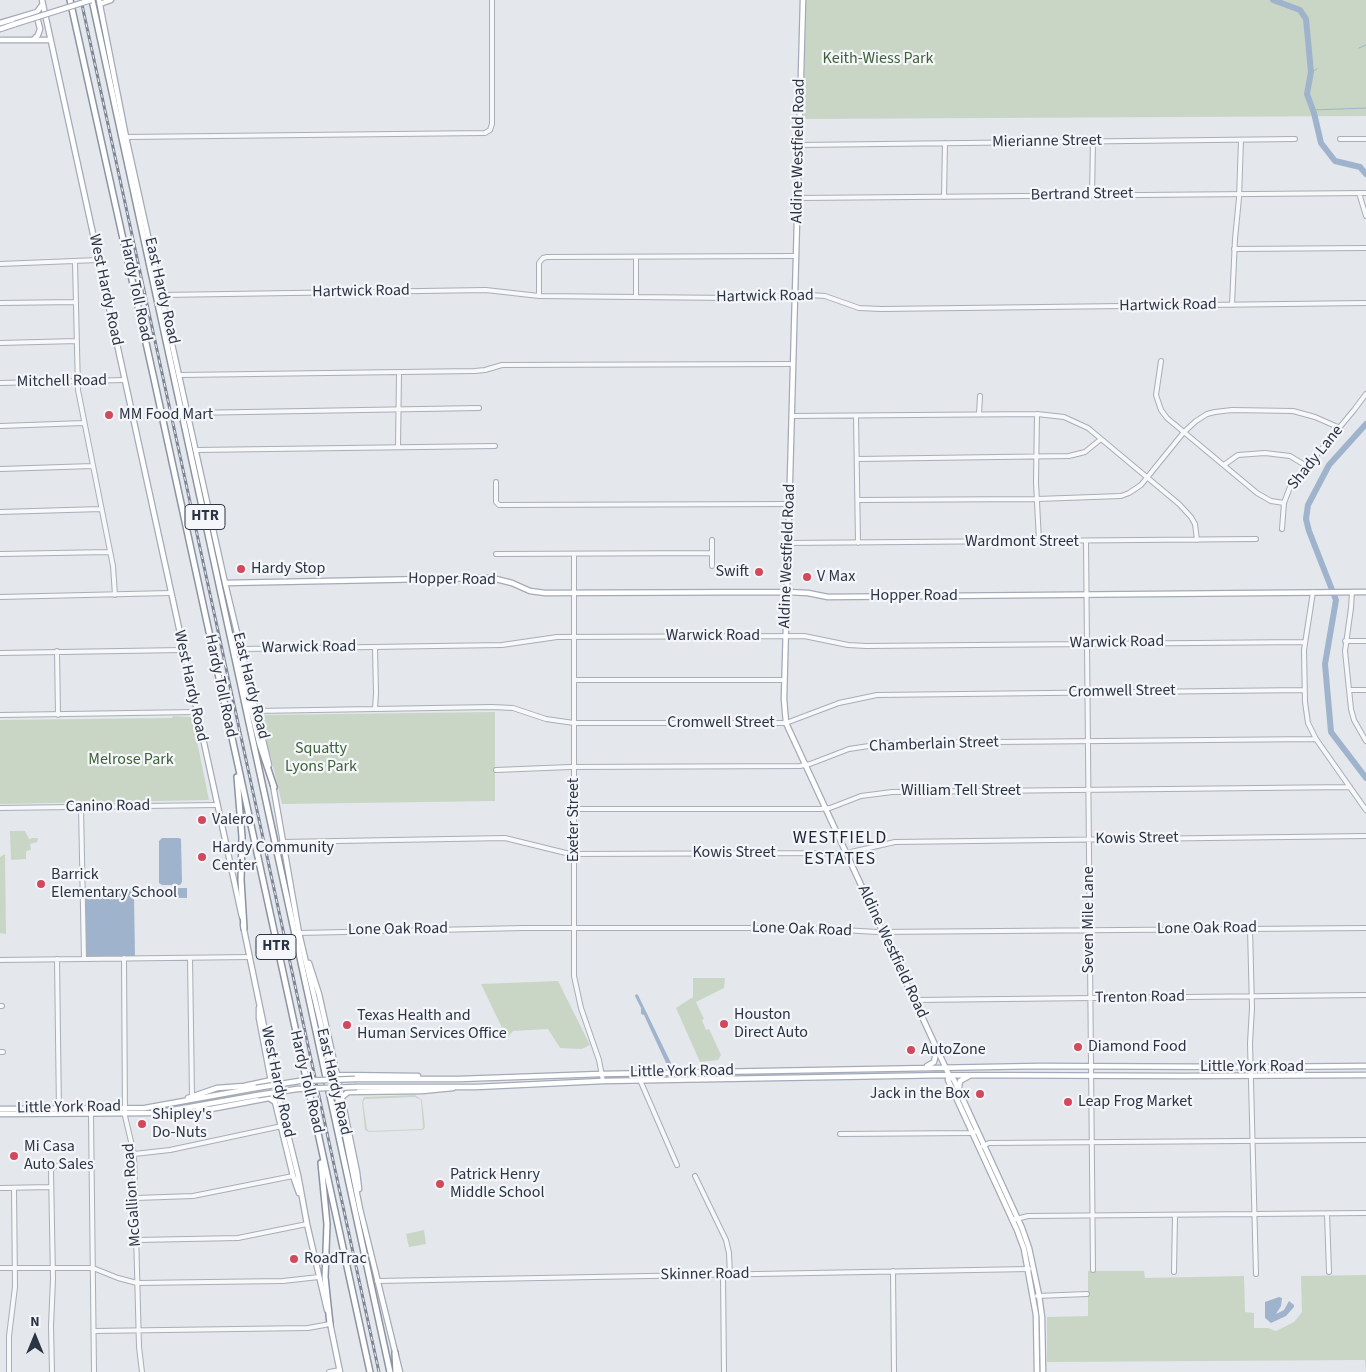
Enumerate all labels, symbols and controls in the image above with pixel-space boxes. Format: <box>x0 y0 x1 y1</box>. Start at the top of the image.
park label: Keith-Wiess Park <box>823 49 933 69</box>
street label: Aldine Westfield Road <box>788 78 810 224</box>
street label: Mierianne Street <box>992 131 1102 153</box>
street label: Bertrand Street <box>1031 185 1133 205</box>
street label: West Hardy Road <box>84 233 126 347</box>
street label: Hardy Toll Road <box>115 236 155 344</box>
street label: East Hardy Road <box>139 236 183 346</box>
street label: Hartwick Road <box>312 282 410 302</box>
street label: Hartwick Road <box>716 287 814 307</box>
street label: Hartwick Road <box>1119 296 1217 316</box>
street label: Mitchell Road <box>17 372 107 392</box>
place label: MM Food Mart <box>119 405 213 425</box>
marker: MM Food Mart <box>103 409 115 421</box>
street label: Shady Lane <box>1284 422 1348 494</box>
street label: Aldine Westfield Road <box>776 483 800 629</box>
road number: HTR <box>185 504 225 530</box>
street label: Wardmont Street <box>965 532 1079 552</box>
place label: Hardy Stop <box>251 559 325 579</box>
place label: Swift <box>716 562 749 582</box>
marker: Hardy Stop <box>235 563 247 575</box>
marker: Swift <box>753 566 765 578</box>
place label: V Max <box>817 567 855 587</box>
street label: Hopper Road <box>408 570 496 590</box>
marker: V Max <box>801 571 813 583</box>
street label: Hopper Road <box>870 586 958 606</box>
street label: Warwick Road <box>666 626 760 646</box>
street label: West Hardy Road <box>169 629 211 743</box>
street label: East Hardy Road <box>227 631 273 741</box>
street label: Hardy Toll Road <box>200 632 240 740</box>
street label: Warwick Road <box>1070 633 1164 653</box>
street label: Warwick Road <box>262 638 356 658</box>
street label: Cromwell Street <box>1068 681 1176 703</box>
street label: Cromwell Street <box>667 713 775 733</box>
street label: Chamberlain Street <box>869 733 999 757</box>
park label: Squatty Lyons Park <box>285 739 357 777</box>
park label: Melrose Park <box>88 750 174 770</box>
street label: Exeter Street <box>564 778 584 862</box>
street label: William Tell Street <box>901 781 1021 801</box>
street label: Canino Road <box>65 797 151 817</box>
place label: Valero <box>212 810 254 830</box>
marker: Valero <box>196 814 208 826</box>
district label: WESTFIELD ESTATES <box>792 828 888 871</box>
street label: Kowis Street <box>1095 829 1179 849</box>
place label: Hardy Community Center <box>212 838 334 876</box>
street label: Kowis Street <box>692 843 776 863</box>
marker: Hardy Community Center <box>196 851 208 863</box>
place label: Barrick Elementary School <box>51 865 177 903</box>
street label: Seven Mile Lane <box>1079 866 1099 974</box>
marker: Barrick Elementary School <box>35 878 47 890</box>
street label: Aldine Westfield Road <box>853 882 931 1022</box>
street label: Lone Oak Road <box>752 919 852 941</box>
street label: Lone Oak Road <box>1157 919 1257 939</box>
street label: Lone Oak Road <box>348 920 448 940</box>
road number: HTR <box>256 934 296 960</box>
street label: Trenton Road <box>1095 988 1185 1008</box>
place label: Houston Direct Auto <box>734 1005 808 1043</box>
place label: Texas Health and Human Services Office <box>357 1006 507 1044</box>
marker: Houston Direct Auto <box>718 1018 730 1030</box>
marker: Texas Health and Human Services Office <box>341 1019 353 1031</box>
street label: West Hardy Road <box>256 1025 298 1139</box>
street label: East Hardy Road <box>311 1027 355 1137</box>
street label: Hardy Toll Road <box>285 1029 327 1135</box>
place label: Diamond Food <box>1088 1037 1187 1057</box>
place label: AutoZone <box>921 1040 986 1060</box>
marker: Diamond Food <box>1072 1041 1084 1053</box>
marker: AutoZone <box>905 1044 917 1056</box>
street label: Little York Road <box>1200 1057 1304 1077</box>
street label: Little York Road <box>630 1061 734 1083</box>
place label: Jack in the Box <box>870 1084 970 1104</box>
marker: Jack in the Box <box>974 1088 986 1100</box>
place label: Leap Frog Market <box>1078 1092 1192 1112</box>
marker: Leap Frog Market <box>1062 1096 1074 1108</box>
street label: Little York Road <box>17 1097 121 1119</box>
place label: Shipley's Do-Nuts <box>152 1105 212 1143</box>
marker: Shipley's Do-Nuts <box>136 1118 148 1130</box>
place label: Mi Casa Auto Sales <box>24 1137 94 1175</box>
street label: McGallion Road <box>120 1142 146 1248</box>
marker: Mi Casa Auto Sales <box>8 1150 20 1162</box>
place label: Patrick Henry Middle School <box>450 1165 545 1203</box>
marker: Patrick Henry Middle School <box>434 1178 446 1190</box>
place label: RoadTrac <box>304 1249 367 1269</box>
marker: RoadTrac <box>288 1253 300 1265</box>
street label: Skinner Road <box>660 1265 750 1285</box>
north arrow <box>10 1312 60 1362</box>
text: N <box>30 1312 40 1332</box>

